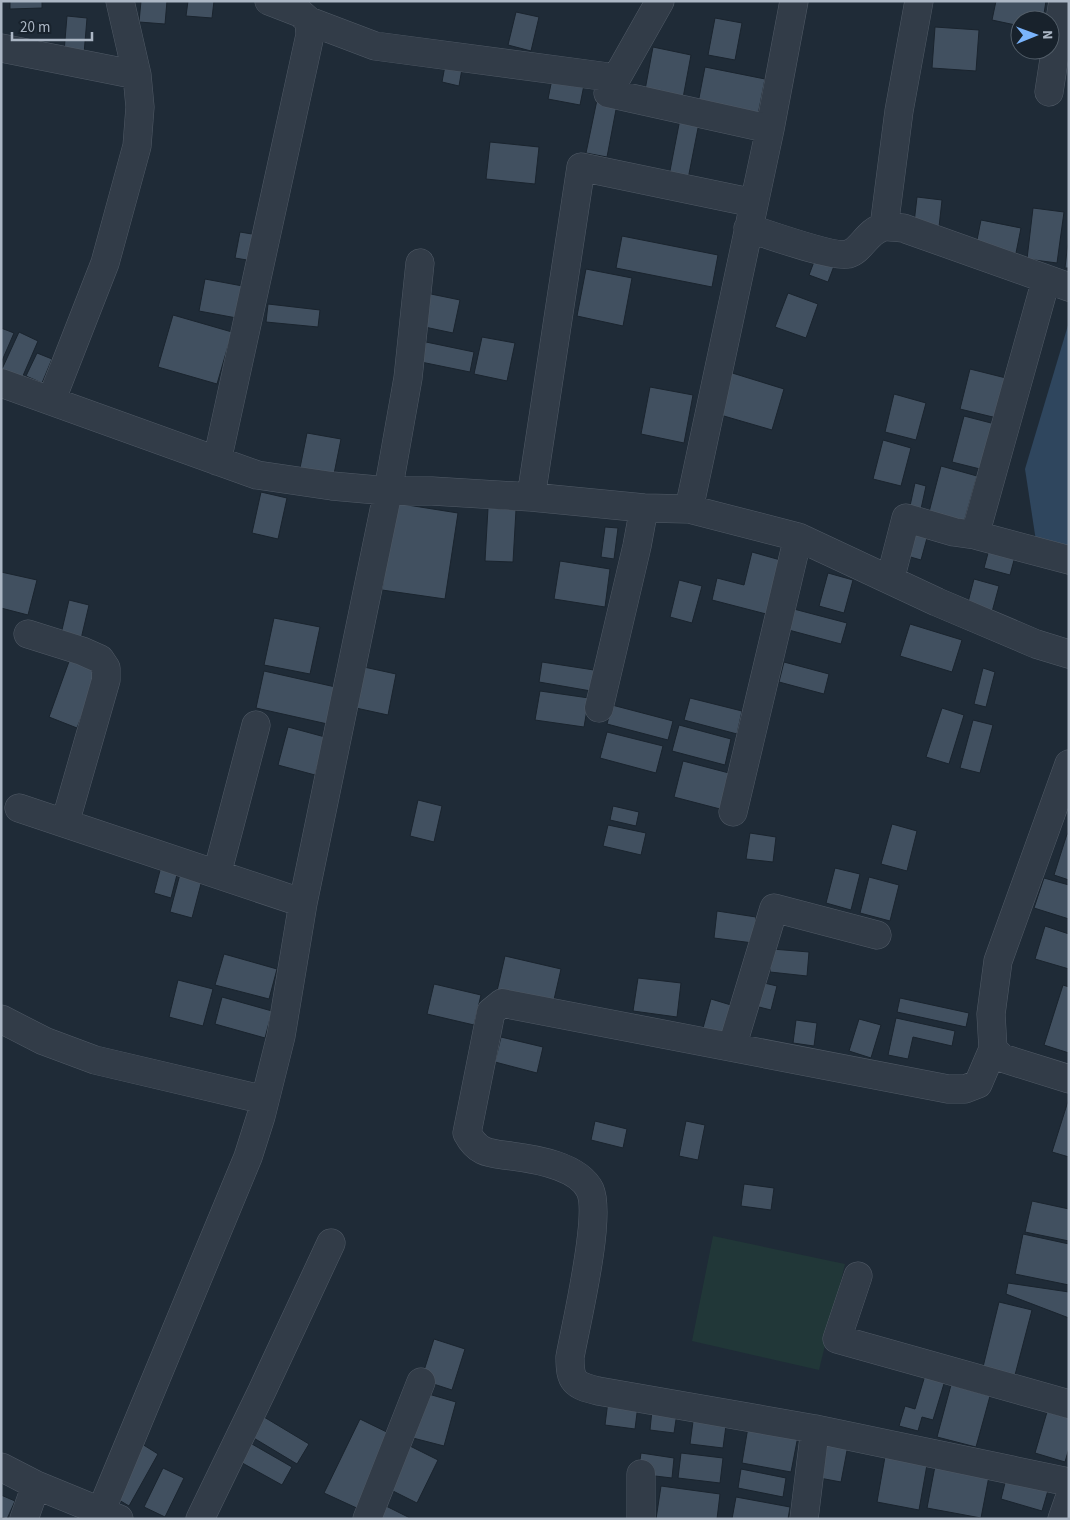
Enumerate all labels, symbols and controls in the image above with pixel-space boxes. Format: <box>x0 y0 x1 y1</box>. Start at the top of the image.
scale bar <box>12 10 92 42</box>
north arrow <box>1010 10 1060 60</box>
text: 20 m <box>20 17 50 38</box>
text: N <box>1037 30 1057 40</box>

